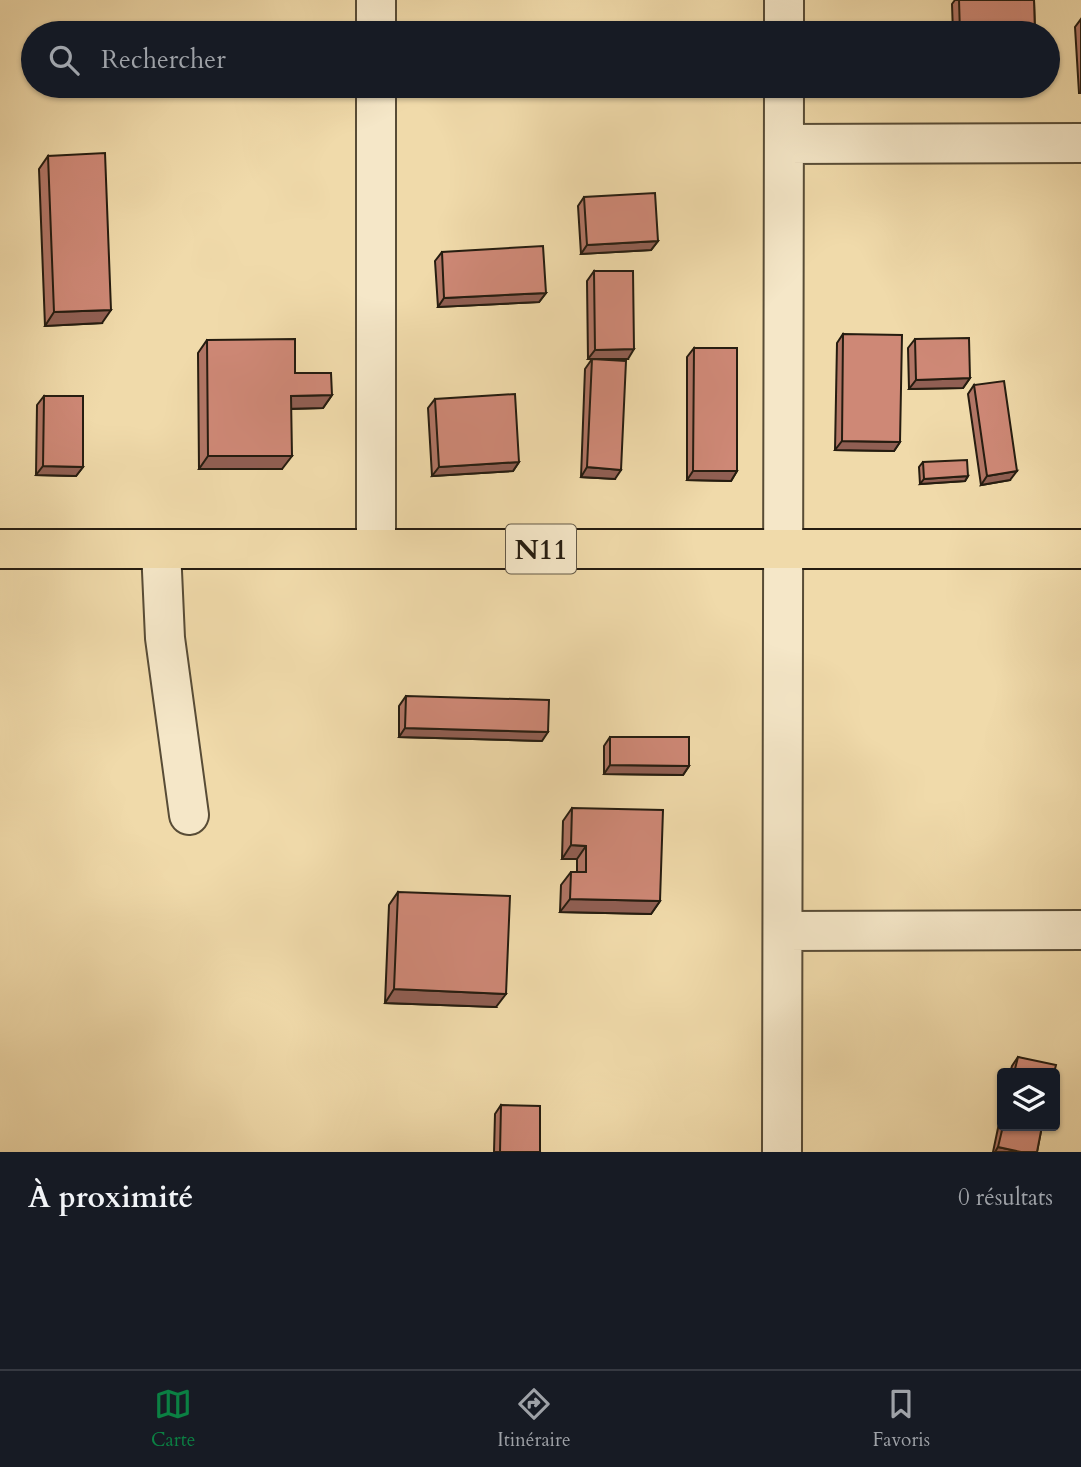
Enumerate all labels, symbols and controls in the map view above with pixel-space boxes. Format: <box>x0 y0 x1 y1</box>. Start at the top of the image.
search box <box>21 21 1060 98</box>
icon: search <box>45 41 83 79</box>
text: Rechercher <box>101 42 226 77</box>
road number: N11 <box>506 524 576 574</box>
map controls <box>997 1068 1060 1131</box>
button: layers <box>997 1068 1060 1131</box>
text: À proximité <box>28 1177 193 1218</box>
text: 0 résultats <box>958 1182 1053 1213</box>
tab: Carte <box>151 1385 195 1453</box>
tab: Itinéraire <box>497 1385 571 1453</box>
tab: Favoris <box>872 1385 930 1453</box>

